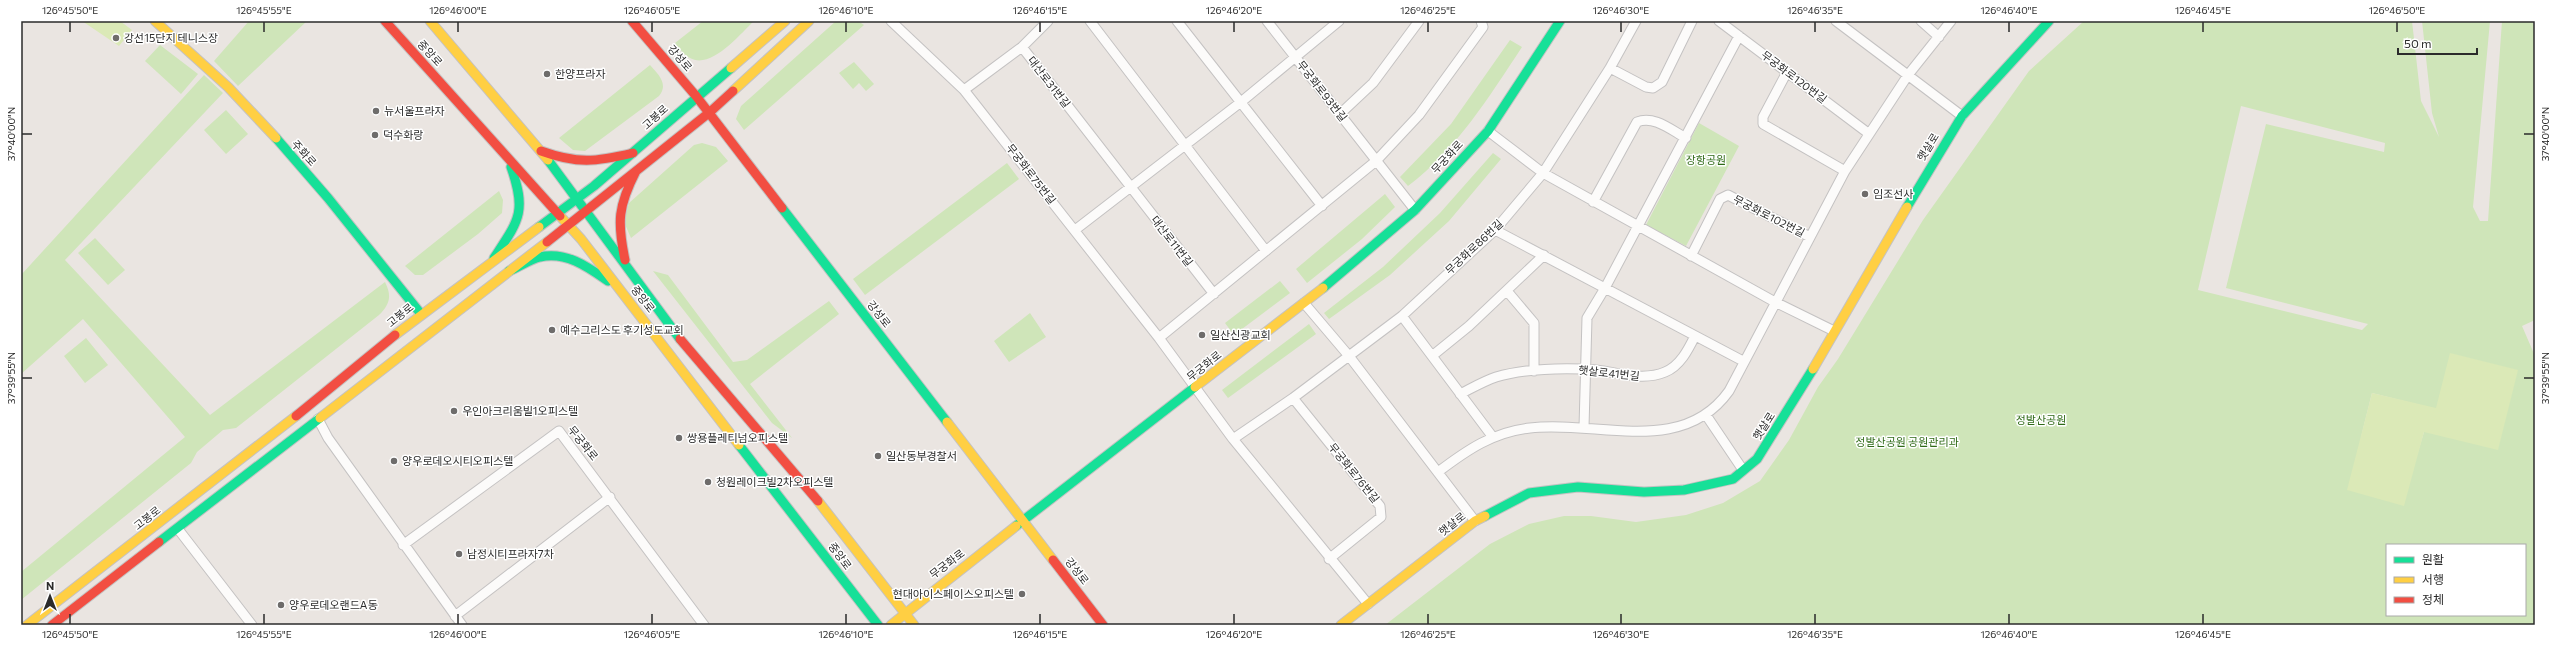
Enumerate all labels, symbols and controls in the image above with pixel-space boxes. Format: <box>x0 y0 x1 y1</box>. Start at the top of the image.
text: 126°45'50"E <box>42 4 98 16</box>
text: 126°45'55"E <box>236 4 292 16</box>
text: 126°46'00"E <box>429 4 487 16</box>
text: 126°46'05"E <box>624 4 680 16</box>
text: 126°46'10"E <box>818 4 874 16</box>
text: 126°46'15"E <box>1013 4 1067 16</box>
text: 126°46'20"E <box>1206 4 1262 16</box>
text: 126°46'25"E <box>1400 4 1456 16</box>
text: 126°46'30"E <box>1593 4 1649 16</box>
text: 126°46'35"E <box>1787 4 1843 16</box>
text: 126°46'40"E <box>1981 4 2037 16</box>
text: 126°46'45"E <box>2175 4 2231 16</box>
text: 126°46'50"E <box>2369 4 2425 16</box>
scale bar <box>2398 30 2477 56</box>
place label: 강선15단지 테니스장 <box>124 31 218 44</box>
marker: 강선15단지 테니스장 <box>111 33 121 43</box>
text: 50 m <box>2404 36 2432 50</box>
street label: 중앙로 <box>415 37 445 68</box>
street label: 강성로 <box>666 42 695 73</box>
street label: 무궁화로120번길 <box>1759 48 1830 105</box>
street label: 대산로31번길 <box>1025 53 1073 110</box>
street label: 무궁화로93번길 <box>1295 58 1350 124</box>
place label: 한양프라자 <box>555 67 606 80</box>
marker: 한양프라자 <box>542 69 552 79</box>
street label: 고봉로 <box>639 102 670 132</box>
place label: 뉴서울프라자 <box>384 104 445 117</box>
marker: 뉴서울프라자 <box>371 106 381 116</box>
text: 37°40'00"N <box>5 107 17 161</box>
text: 37°40'00"N <box>2539 107 2551 161</box>
place label: 덕수화랑 <box>383 128 423 141</box>
marker: 덕수화랑 <box>370 130 380 140</box>
street label: 햇살로 <box>1914 130 1941 163</box>
street label: 주화로 <box>289 137 319 168</box>
street label: 무궁화로 <box>1428 137 1465 176</box>
street label: 무궁화로75번길 <box>1004 141 1059 206</box>
park label: 장항공원 <box>1686 153 1726 166</box>
place label: 임조선사 <box>1873 187 1913 200</box>
marker: 임조선사 <box>1860 189 1870 199</box>
street label: 무궁화로102번길 <box>1731 192 1807 239</box>
street label: 대산로11번길 <box>1149 213 1196 268</box>
street label: 무궁화로86번길 <box>1442 217 1505 277</box>
street label: 중앙로 <box>629 283 658 315</box>
street label: 강성로 <box>865 298 894 330</box>
street label: 고봉로 <box>384 300 416 329</box>
place label: 예수그리스도 후기성도교회 <box>560 323 684 336</box>
marker: 예수그리스도 후기성도교회 <box>547 325 557 335</box>
place label: 일산신광교회 <box>1210 328 1271 341</box>
marker: 일산신광교회 <box>1197 330 1207 340</box>
street label: 무궁화로 <box>1184 348 1224 383</box>
text: 37°39'55"N <box>5 352 17 404</box>
text: 37°39'55"N <box>2539 352 2551 404</box>
street label: 햇살로41번길 <box>1578 363 1640 382</box>
place label: 우인아크리움빌1오피스텔 <box>462 404 578 417</box>
marker: 우인아크리움빌1오피스텔 <box>449 406 459 416</box>
street label: 햇살로 <box>1750 409 1777 442</box>
park label: 정발산공원 <box>2016 413 2066 426</box>
street label: 무궁화로 <box>566 423 601 463</box>
place label: 쌍용플레티넘오피스텔 <box>687 431 788 444</box>
marker: 쌍용플레티넘오피스텔 <box>674 433 684 443</box>
park label: 정발산공원 공원관리과 <box>1855 435 1959 448</box>
street label: 무궁화로76번길 <box>1326 440 1382 505</box>
place label: 일산동부경찰서 <box>886 449 957 462</box>
marker: 일산동부경찰서 <box>873 451 883 461</box>
place label: 양우로데오시티오피스텔 <box>402 454 513 467</box>
marker: 양우로데오시티오피스텔 <box>389 456 399 466</box>
place label: 청원레이크빌2차오피스텔 <box>716 475 833 488</box>
marker: 청원레이크빌2차오피스텔 <box>703 477 713 487</box>
street label: 고봉로 <box>131 503 163 532</box>
street label: 햇살로 <box>1436 509 1468 538</box>
street label: 중앙로 <box>826 540 855 572</box>
legend <box>2386 544 2526 616</box>
street label: 무궁화로 <box>927 546 967 581</box>
place label: 남정시티프라자7차 <box>467 547 554 560</box>
marker: 남정시티프라자7차 <box>454 549 464 559</box>
text: 원활 <box>2422 552 2444 566</box>
street label: 강성로 <box>1063 555 1092 587</box>
text: 서행 <box>2422 572 2444 586</box>
north arrow <box>30 576 70 616</box>
text: N <box>46 579 54 592</box>
place label: 현대아이스페이스오피스텔 <box>893 587 1014 600</box>
marker: 현대아이스페이스오피스텔 <box>1017 589 1027 599</box>
text: 정체 <box>2422 592 2444 606</box>
place label: 양우로데오랜드A동 <box>289 598 378 611</box>
marker: 양우로데오랜드A동 <box>276 600 286 610</box>
text: 126°45'50"E <box>42 628 98 640</box>
text: 126°45'55"E <box>236 628 292 640</box>
text: 126°46'00"E <box>429 628 487 640</box>
text: 126°46'05"E <box>624 628 680 640</box>
text: 126°46'10"E <box>818 628 874 640</box>
text: 126°46'15"E <box>1013 628 1067 640</box>
text: 126°46'20"E <box>1206 628 1262 640</box>
text: 126°46'25"E <box>1400 628 1456 640</box>
text: 126°46'30"E <box>1593 628 1649 640</box>
text: 126°46'35"E <box>1787 628 1843 640</box>
text: 126°46'40"E <box>1981 628 2037 640</box>
text: 126°46'45"E <box>2175 628 2231 640</box>

